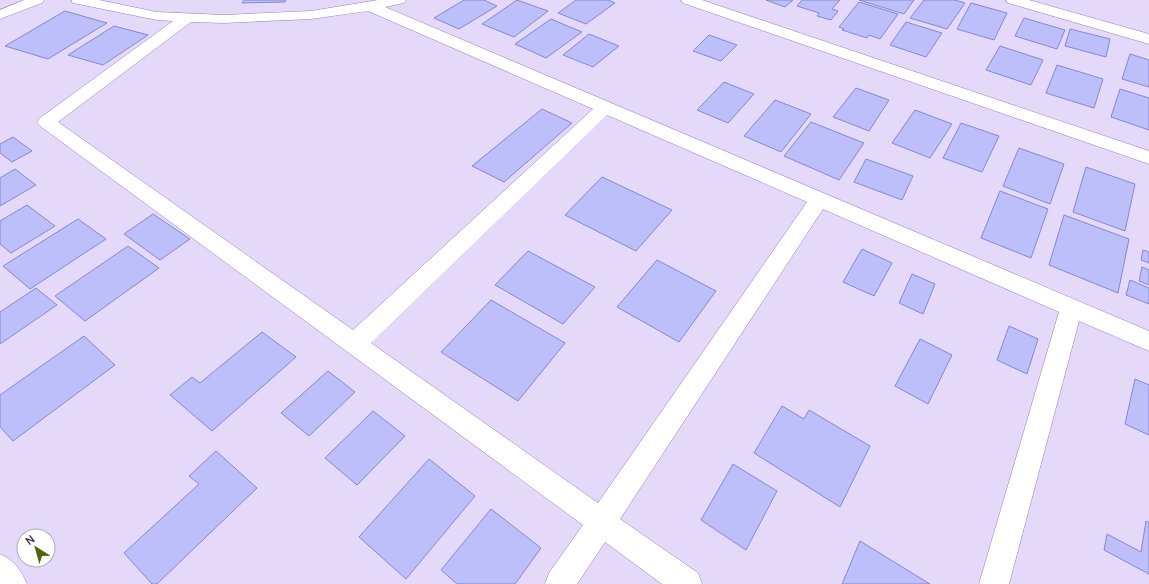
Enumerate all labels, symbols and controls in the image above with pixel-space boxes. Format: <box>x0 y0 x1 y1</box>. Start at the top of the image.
north arrow <box>16 528 56 568</box>
text: N <box>22 531 37 548</box>

